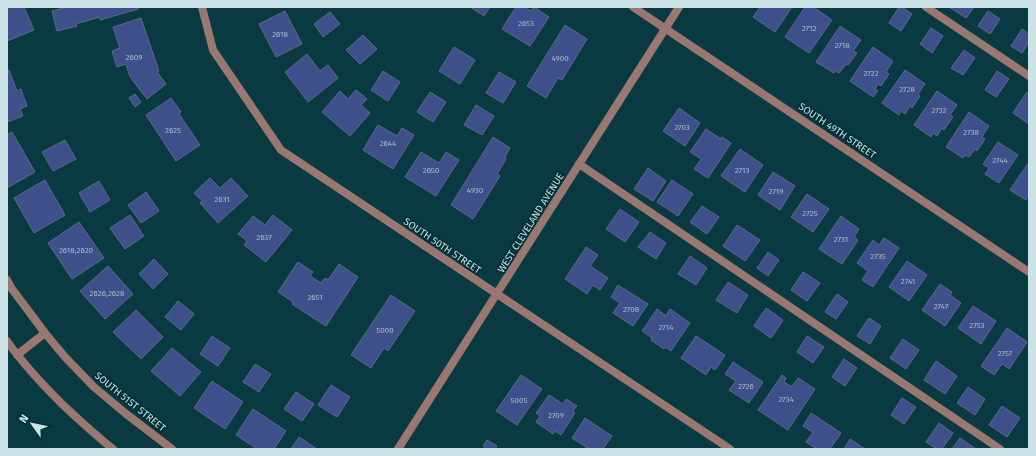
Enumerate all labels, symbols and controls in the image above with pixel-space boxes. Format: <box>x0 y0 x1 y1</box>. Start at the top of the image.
house number: 2653 <box>518 19 534 28</box>
house number: 2712 <box>802 24 816 33</box>
house number: 2618 <box>272 30 288 39</box>
house number: 2718 <box>834 41 850 50</box>
house number: 2609 <box>126 53 142 62</box>
house number: 4900 <box>551 54 569 63</box>
house number: 2722 <box>863 69 879 78</box>
house number: 2728 <box>899 85 915 94</box>
street label: SOUTH 49TH STREET <box>796 101 879 162</box>
house number: 2732 <box>931 106 947 115</box>
house number: 2703 <box>674 123 690 132</box>
house number: 2625 <box>165 126 181 135</box>
house number: 2738 <box>963 128 979 137</box>
house number: 2644 <box>380 139 397 148</box>
house number: 2744 <box>992 156 1009 165</box>
house number: 2650 <box>423 166 440 175</box>
house number: 2713 <box>735 166 749 175</box>
street label: WEST CLEVELAND AVENUE <box>495 171 567 275</box>
house number: 4930 <box>467 186 484 195</box>
house number: 2719 <box>769 187 783 196</box>
house number: 2631 <box>214 195 230 204</box>
house number: 2725 <box>802 209 818 218</box>
street label: SOUTH 50TH STREET <box>401 216 484 277</box>
house number: 2637 <box>256 233 272 242</box>
house number: 2731 <box>834 235 848 244</box>
house number: 2618,2620 <box>59 246 94 255</box>
house number: 2735 <box>870 252 886 261</box>
house number: 2741 <box>901 277 915 286</box>
house number: 2626,2628 <box>90 289 125 298</box>
house number: 2651 <box>307 293 323 302</box>
house number: 2747 <box>934 302 949 311</box>
house number: 2708 <box>623 305 640 314</box>
house number: 2753 <box>969 321 985 330</box>
house number: 2714 <box>658 323 674 332</box>
house number: 5000 <box>376 326 394 335</box>
house number: 2757 <box>998 349 1013 358</box>
street label: SOUTH 51ST STREET <box>92 370 169 435</box>
house number: 2726 <box>738 382 754 391</box>
house number: 2734 <box>778 395 795 404</box>
house number: 5005 <box>511 396 527 405</box>
north arrow <box>12 404 52 444</box>
house number: 2709 <box>548 411 564 420</box>
text: N <box>17 412 31 425</box>

